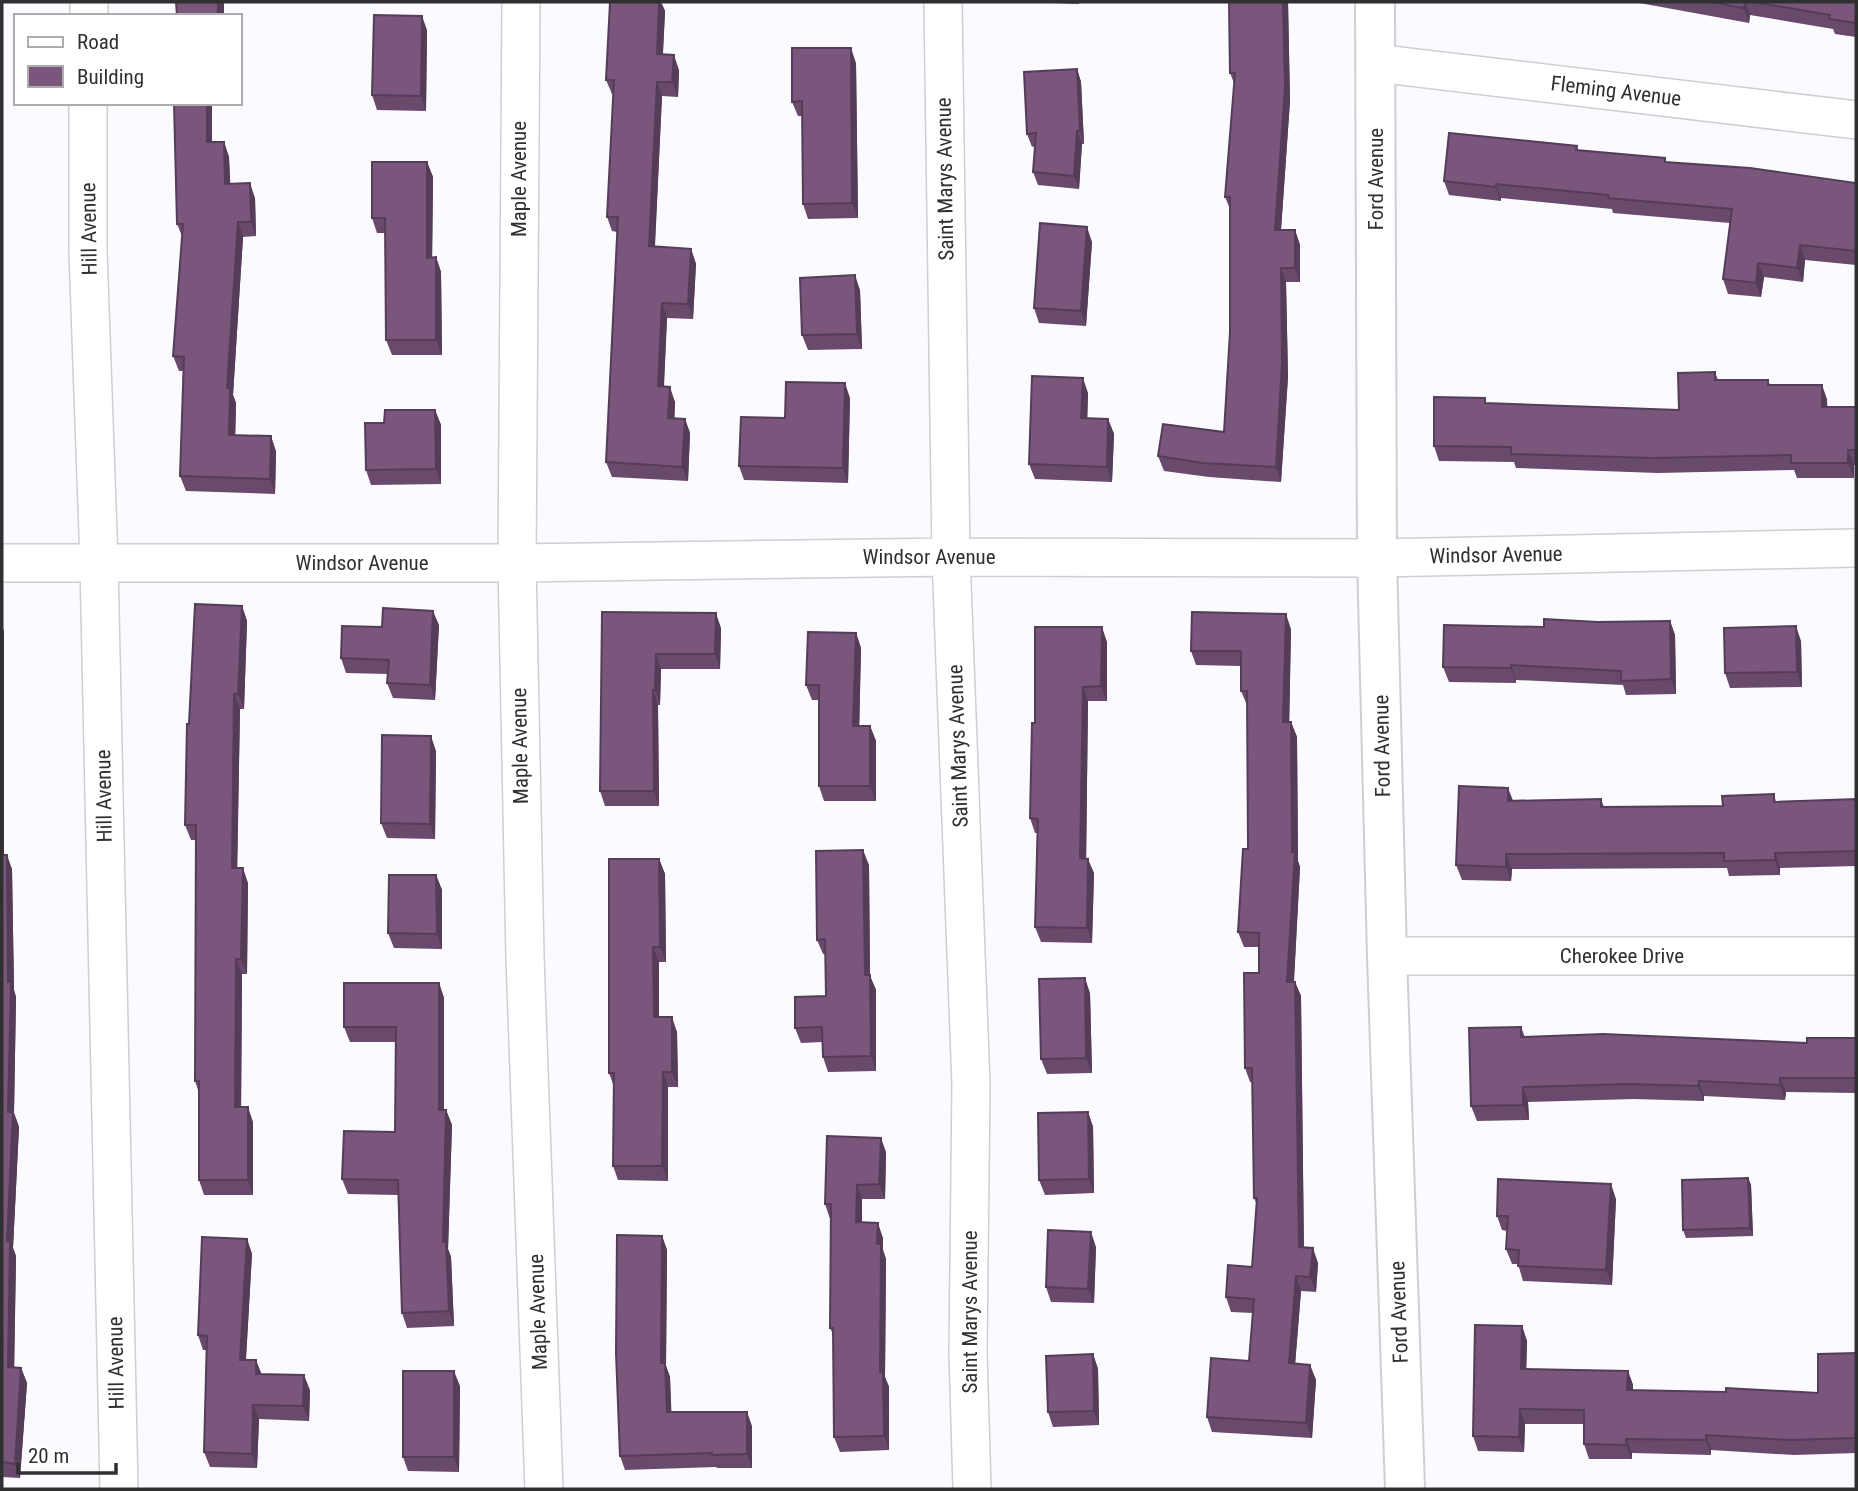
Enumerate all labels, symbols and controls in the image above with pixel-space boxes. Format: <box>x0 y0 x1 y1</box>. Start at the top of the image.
legend <box>14 14 242 105</box>
text: Road <box>77 30 119 54</box>
text: Building <box>77 65 144 89</box>
street label: Fleming Avenue <box>1549 71 1683 111</box>
street label: Saint Marys Avenue <box>932 97 958 261</box>
street label: Maple Avenue <box>507 121 531 237</box>
street label: Ford Avenue <box>1364 128 1388 230</box>
street label: Hill Avenue <box>76 182 102 276</box>
street label: Windsor Avenue <box>1429 542 1563 568</box>
street label: Windsor Avenue <box>862 545 996 569</box>
street label: Windsor Avenue <box>295 551 429 575</box>
street label: Saint Marys Avenue <box>943 664 973 828</box>
street label: Maple Avenue <box>507 688 533 804</box>
street label: Ford Avenue <box>1369 694 1395 797</box>
street label: Hill Avenue <box>91 749 117 843</box>
street label: Cherokee Drive <box>1560 944 1684 968</box>
street label: Saint Marys Avenue <box>958 1230 982 1394</box>
street label: Maple Avenue <box>524 1253 552 1370</box>
street label: Ford Avenue <box>1385 1260 1413 1364</box>
street label: Hill Avenue <box>103 1316 129 1410</box>
scale bar <box>18 1432 116 1476</box>
text: 20 m <box>28 1444 69 1468</box>

